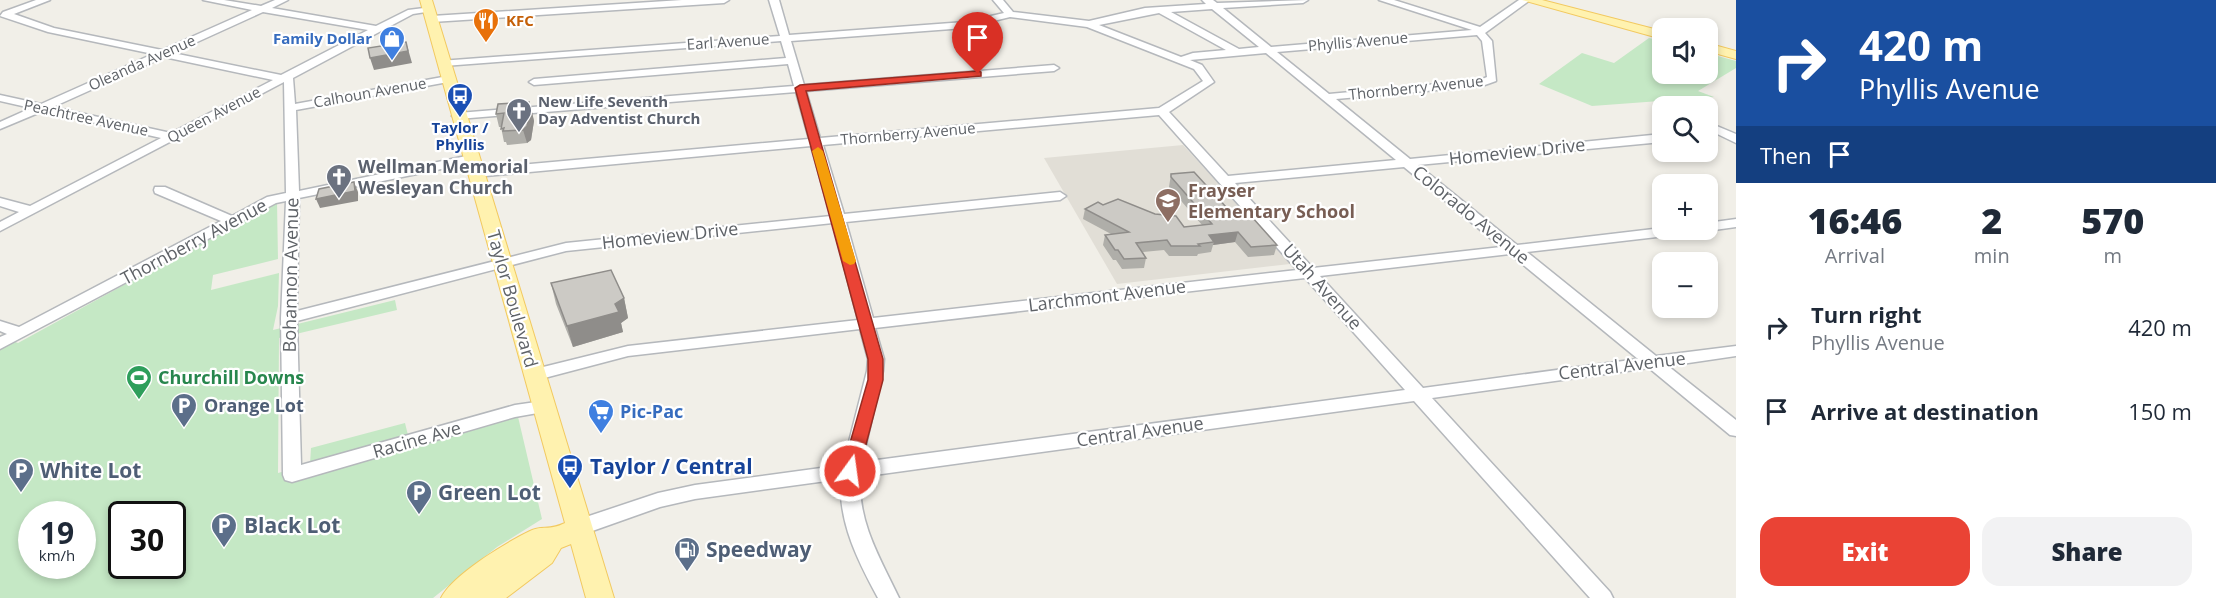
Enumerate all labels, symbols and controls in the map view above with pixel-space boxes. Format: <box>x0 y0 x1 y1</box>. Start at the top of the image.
restaurant icon: KFC <box>471 6 501 44</box>
place label: KFC <box>506 10 534 30</box>
pin <box>952 12 1003 74</box>
text: 420 m <box>1859 16 1983 73</box>
map controls <box>1652 18 1718 318</box>
button: sound <box>1652 18 1718 84</box>
icon: arrive <box>961 21 994 54</box>
shop icon: Family Dollar <box>377 24 407 62</box>
icon: right <box>1760 24 1838 102</box>
street label: Phyllis Avenue <box>1307 27 1409 55</box>
place label: Family Dollar <box>273 28 372 48</box>
street label: Earl Avenue <box>686 28 770 54</box>
street label: Oleanda Avenue <box>85 30 198 95</box>
street label: Thornberry Avenue <box>1348 70 1484 104</box>
text: Phyllis Avenue <box>1859 70 2040 107</box>
street label: Calhoun Avenue <box>312 72 428 112</box>
street label: Queen Avenue <box>163 81 264 147</box>
bus stop icon: Taylor / Phyllis <box>445 81 475 119</box>
place label: New Life Seventh Day Adventist Church <box>538 91 700 128</box>
street label: Peachtree Avenue <box>22 94 150 140</box>
church icon: New Life Seventh Day Adventist Church <box>504 96 534 134</box>
button: search <box>1652 96 1718 162</box>
place label: Taylor / Phyllis <box>431 117 489 154</box>
street label: Thornberry Avenue <box>840 117 976 149</box>
street label: Homeview Drive <box>1447 132 1586 170</box>
icon: arrive <box>1823 138 1856 171</box>
text: Then <box>1760 140 1811 170</box>
place label: Wellman Memorial Wesleyan Church <box>358 154 529 199</box>
street label: Colorado Avenue <box>1408 160 1535 269</box>
church icon: Wellman Memorial Wesleyan Church <box>324 162 354 200</box>
button: + <box>1652 174 1718 240</box>
place label: Frayser Elementary School <box>1188 178 1355 223</box>
school or university icon: Frayser Elementary School <box>1153 186 1183 224</box>
street label: Thornberry Avenue <box>116 192 271 290</box>
text: 16:46 <box>1808 196 1902 245</box>
text: 2 <box>1981 196 2002 245</box>
text: 570 <box>2081 196 2144 245</box>
street label: Bohannon Avenue <box>277 197 303 353</box>
street label: Homeview Drive <box>600 216 739 254</box>
street label: Taylor Boulevard <box>482 227 544 370</box>
street label: Utah Avenue <box>1278 238 1368 334</box>
text: Arrival <box>1825 242 1885 269</box>
text: min <box>1974 242 2010 269</box>
text: m <box>2104 242 2122 269</box>
button: − <box>1652 252 1718 318</box>
street label: Larchmont Avenue <box>1027 273 1187 317</box>
text: Turn right <box>1811 299 1922 329</box>
icon: right <box>1760 311 1793 344</box>
text: 420 m <box>2128 312 2192 342</box>
text: Phyllis Avenue <box>1811 329 1945 356</box>
street label: Central Avenue <box>1557 345 1687 385</box>
sports icon: Churchill Downs <box>124 363 154 401</box>
place label: Churchill Downs <box>158 365 304 389</box>
parking icon: Orange Lot <box>169 391 199 429</box>
place label: Orange Lot <box>204 393 304 417</box>
icon: arrive <box>1760 395 1793 428</box>
text: Arrive at destination <box>1811 396 2039 426</box>
text: 150 m <box>2128 396 2192 426</box>
supermarket icon: Pic-Pac <box>586 397 616 435</box>
place label: Pic-Pac <box>620 399 683 423</box>
street label: Central Avenue <box>1075 410 1205 452</box>
street label: Racine Ave <box>370 415 464 463</box>
position arrow <box>818 439 882 503</box>
bus stop icon: Taylor / Central <box>555 452 585 490</box>
place label: Taylor / Central <box>590 452 753 480</box>
parking icon: White Lot <box>6 456 36 494</box>
place label: White Lot <box>40 456 141 484</box>
parking icon: Green Lot <box>404 478 434 516</box>
place label: Green Lot <box>438 478 541 506</box>
speed limit sign: 30 <box>108 501 186 579</box>
parking icon: Black Lot <box>209 511 239 549</box>
place label: Black Lot <box>244 511 340 539</box>
text: 19 <box>40 512 74 553</box>
button: Exit <box>1760 517 1970 586</box>
button: Share <box>1982 517 2192 586</box>
fuel station icon: Speedway <box>672 535 702 573</box>
place label: Speedway <box>706 535 812 563</box>
text: km/h <box>39 545 75 565</box>

